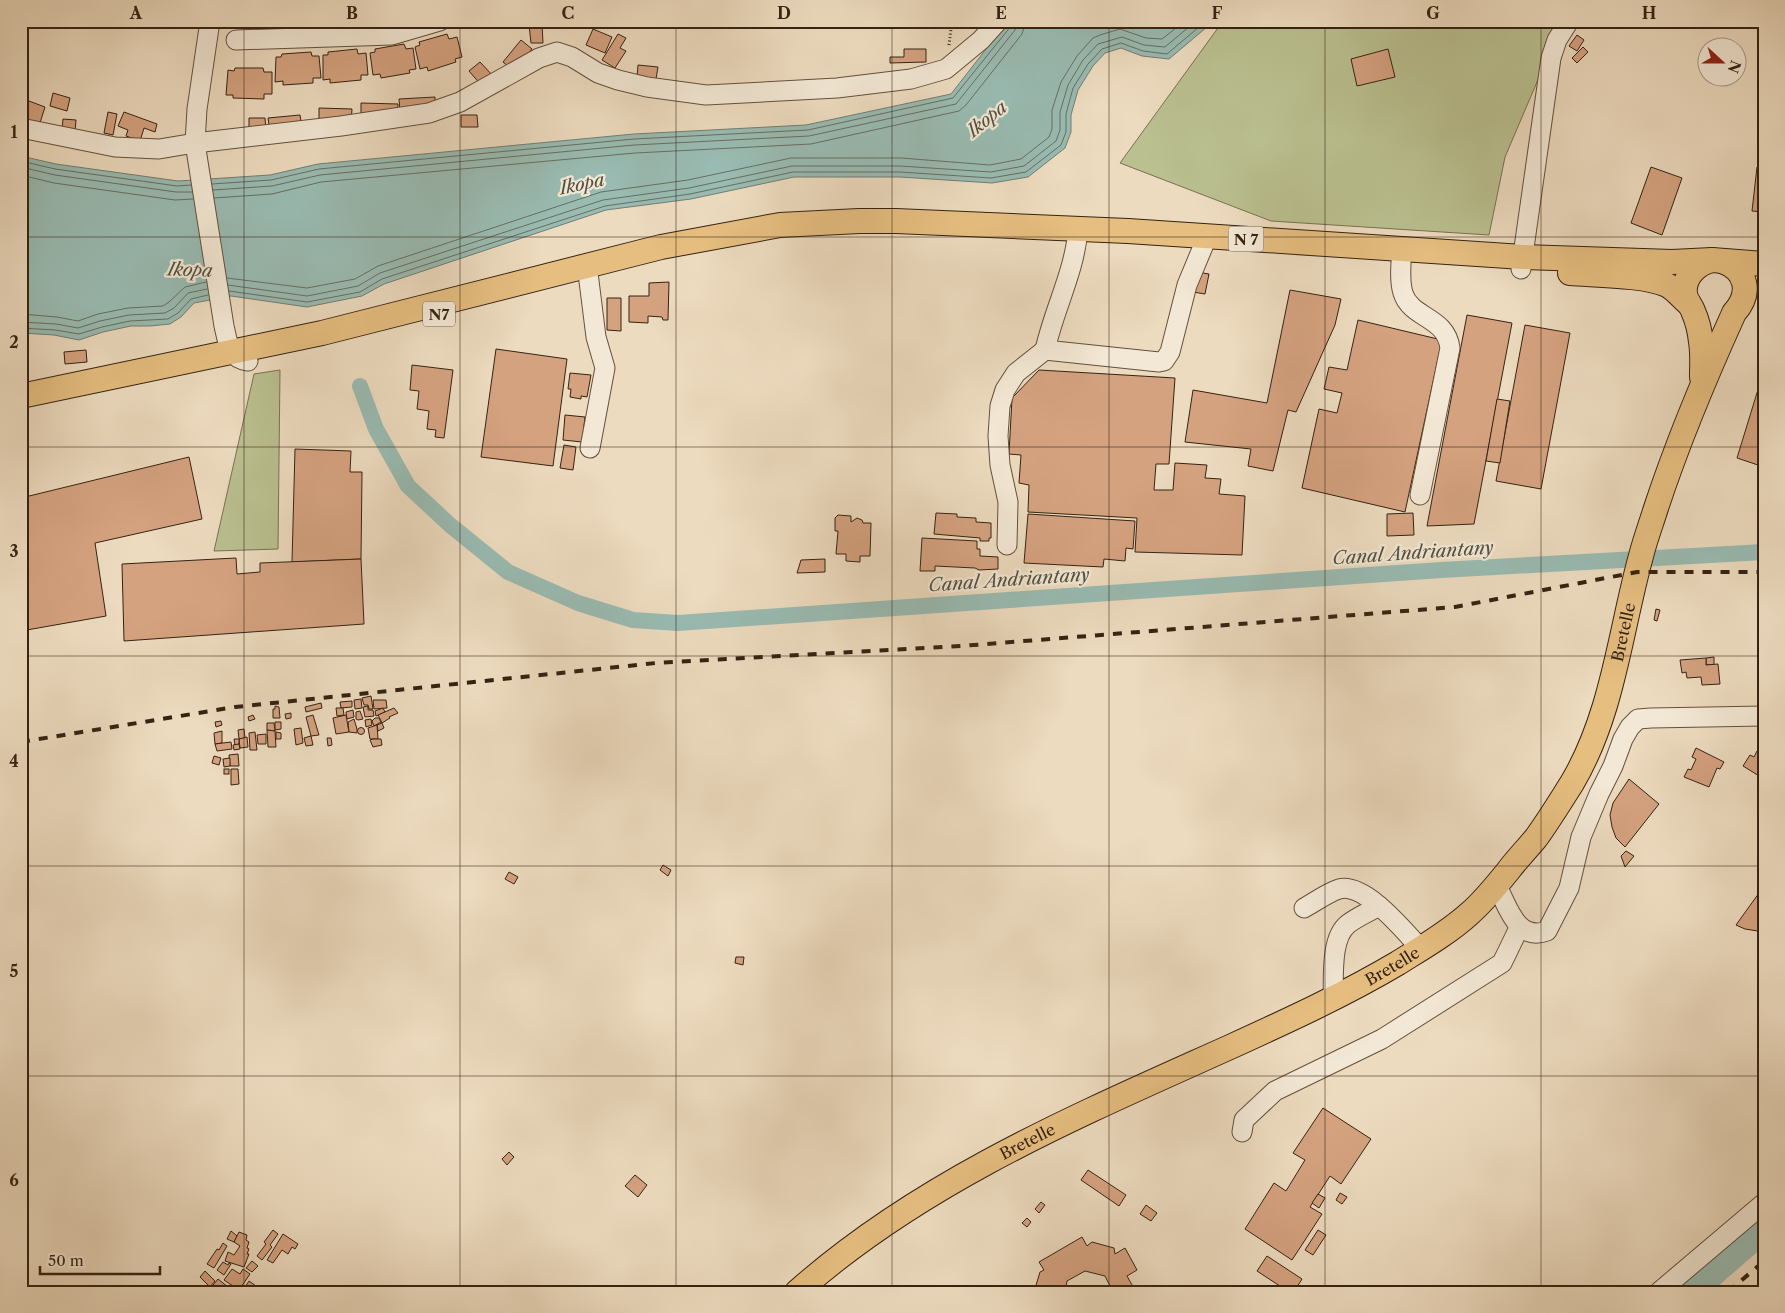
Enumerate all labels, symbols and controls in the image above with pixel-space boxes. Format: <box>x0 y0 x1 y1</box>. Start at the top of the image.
text: A <box>129 3 143 23</box>
text: B <box>346 3 358 23</box>
text: C <box>562 3 574 23</box>
text: D <box>777 3 791 23</box>
text: E <box>995 3 1007 23</box>
text: F <box>1212 3 1223 23</box>
text: G <box>1426 3 1440 23</box>
text: H <box>1642 3 1656 23</box>
north arrow <box>1698 38 1748 88</box>
text: N <box>1724 58 1745 76</box>
water label: Ikopa <box>961 96 1012 143</box>
text: 1 <box>10 122 18 142</box>
water label: Ikopa <box>556 168 607 200</box>
road number: N 7 <box>1228 226 1264 252</box>
water label: Ikopa <box>165 258 213 282</box>
road number: N7 <box>423 302 455 326</box>
text: 2 <box>9 332 19 352</box>
water label: Canal Andriantany <box>1332 536 1494 570</box>
text: 3 <box>9 541 19 561</box>
water label: Canal Andriantany <box>928 563 1090 597</box>
street label: Bretelle <box>1607 601 1639 664</box>
text: 4 <box>9 751 19 771</box>
street label: Bretelle <box>1362 942 1423 990</box>
text: 5 <box>10 961 19 981</box>
street label: Bretelle <box>996 1119 1058 1164</box>
text: 6 <box>9 1170 19 1190</box>
scale bar <box>40 1243 160 1275</box>
text: 50 m <box>48 1251 84 1270</box>

